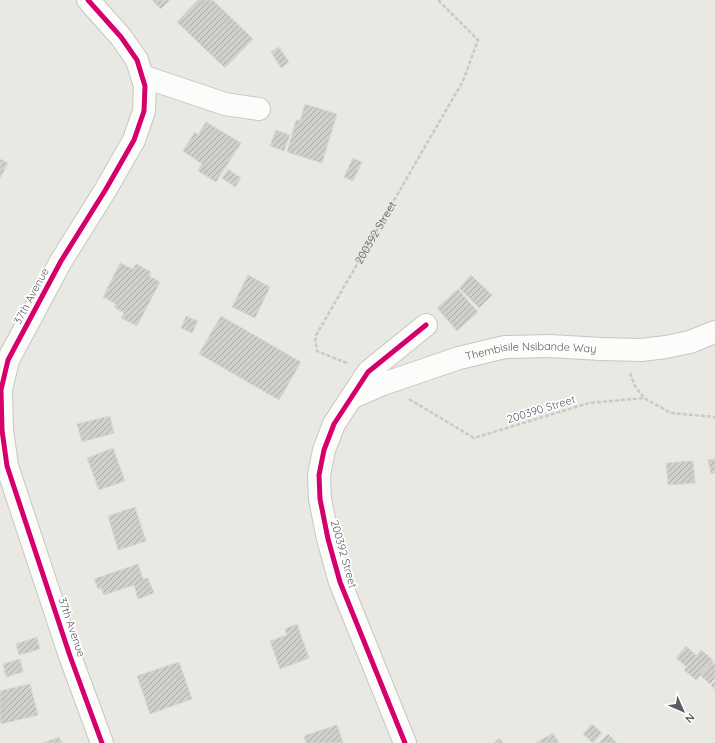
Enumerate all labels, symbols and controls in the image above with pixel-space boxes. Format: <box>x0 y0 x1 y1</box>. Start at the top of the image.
street label: 200392 Street <box>352 198 399 267</box>
street label: 37th Avenue <box>10 265 52 327</box>
street label: Thembisile Nsibande Way <box>464 339 597 363</box>
street label: 200390 Street <box>505 392 577 426</box>
street label: 200392 Street <box>328 518 360 590</box>
street label: 37th Avenue <box>55 595 89 659</box>
north arrow <box>663 691 703 731</box>
text: N <box>682 710 698 726</box>

